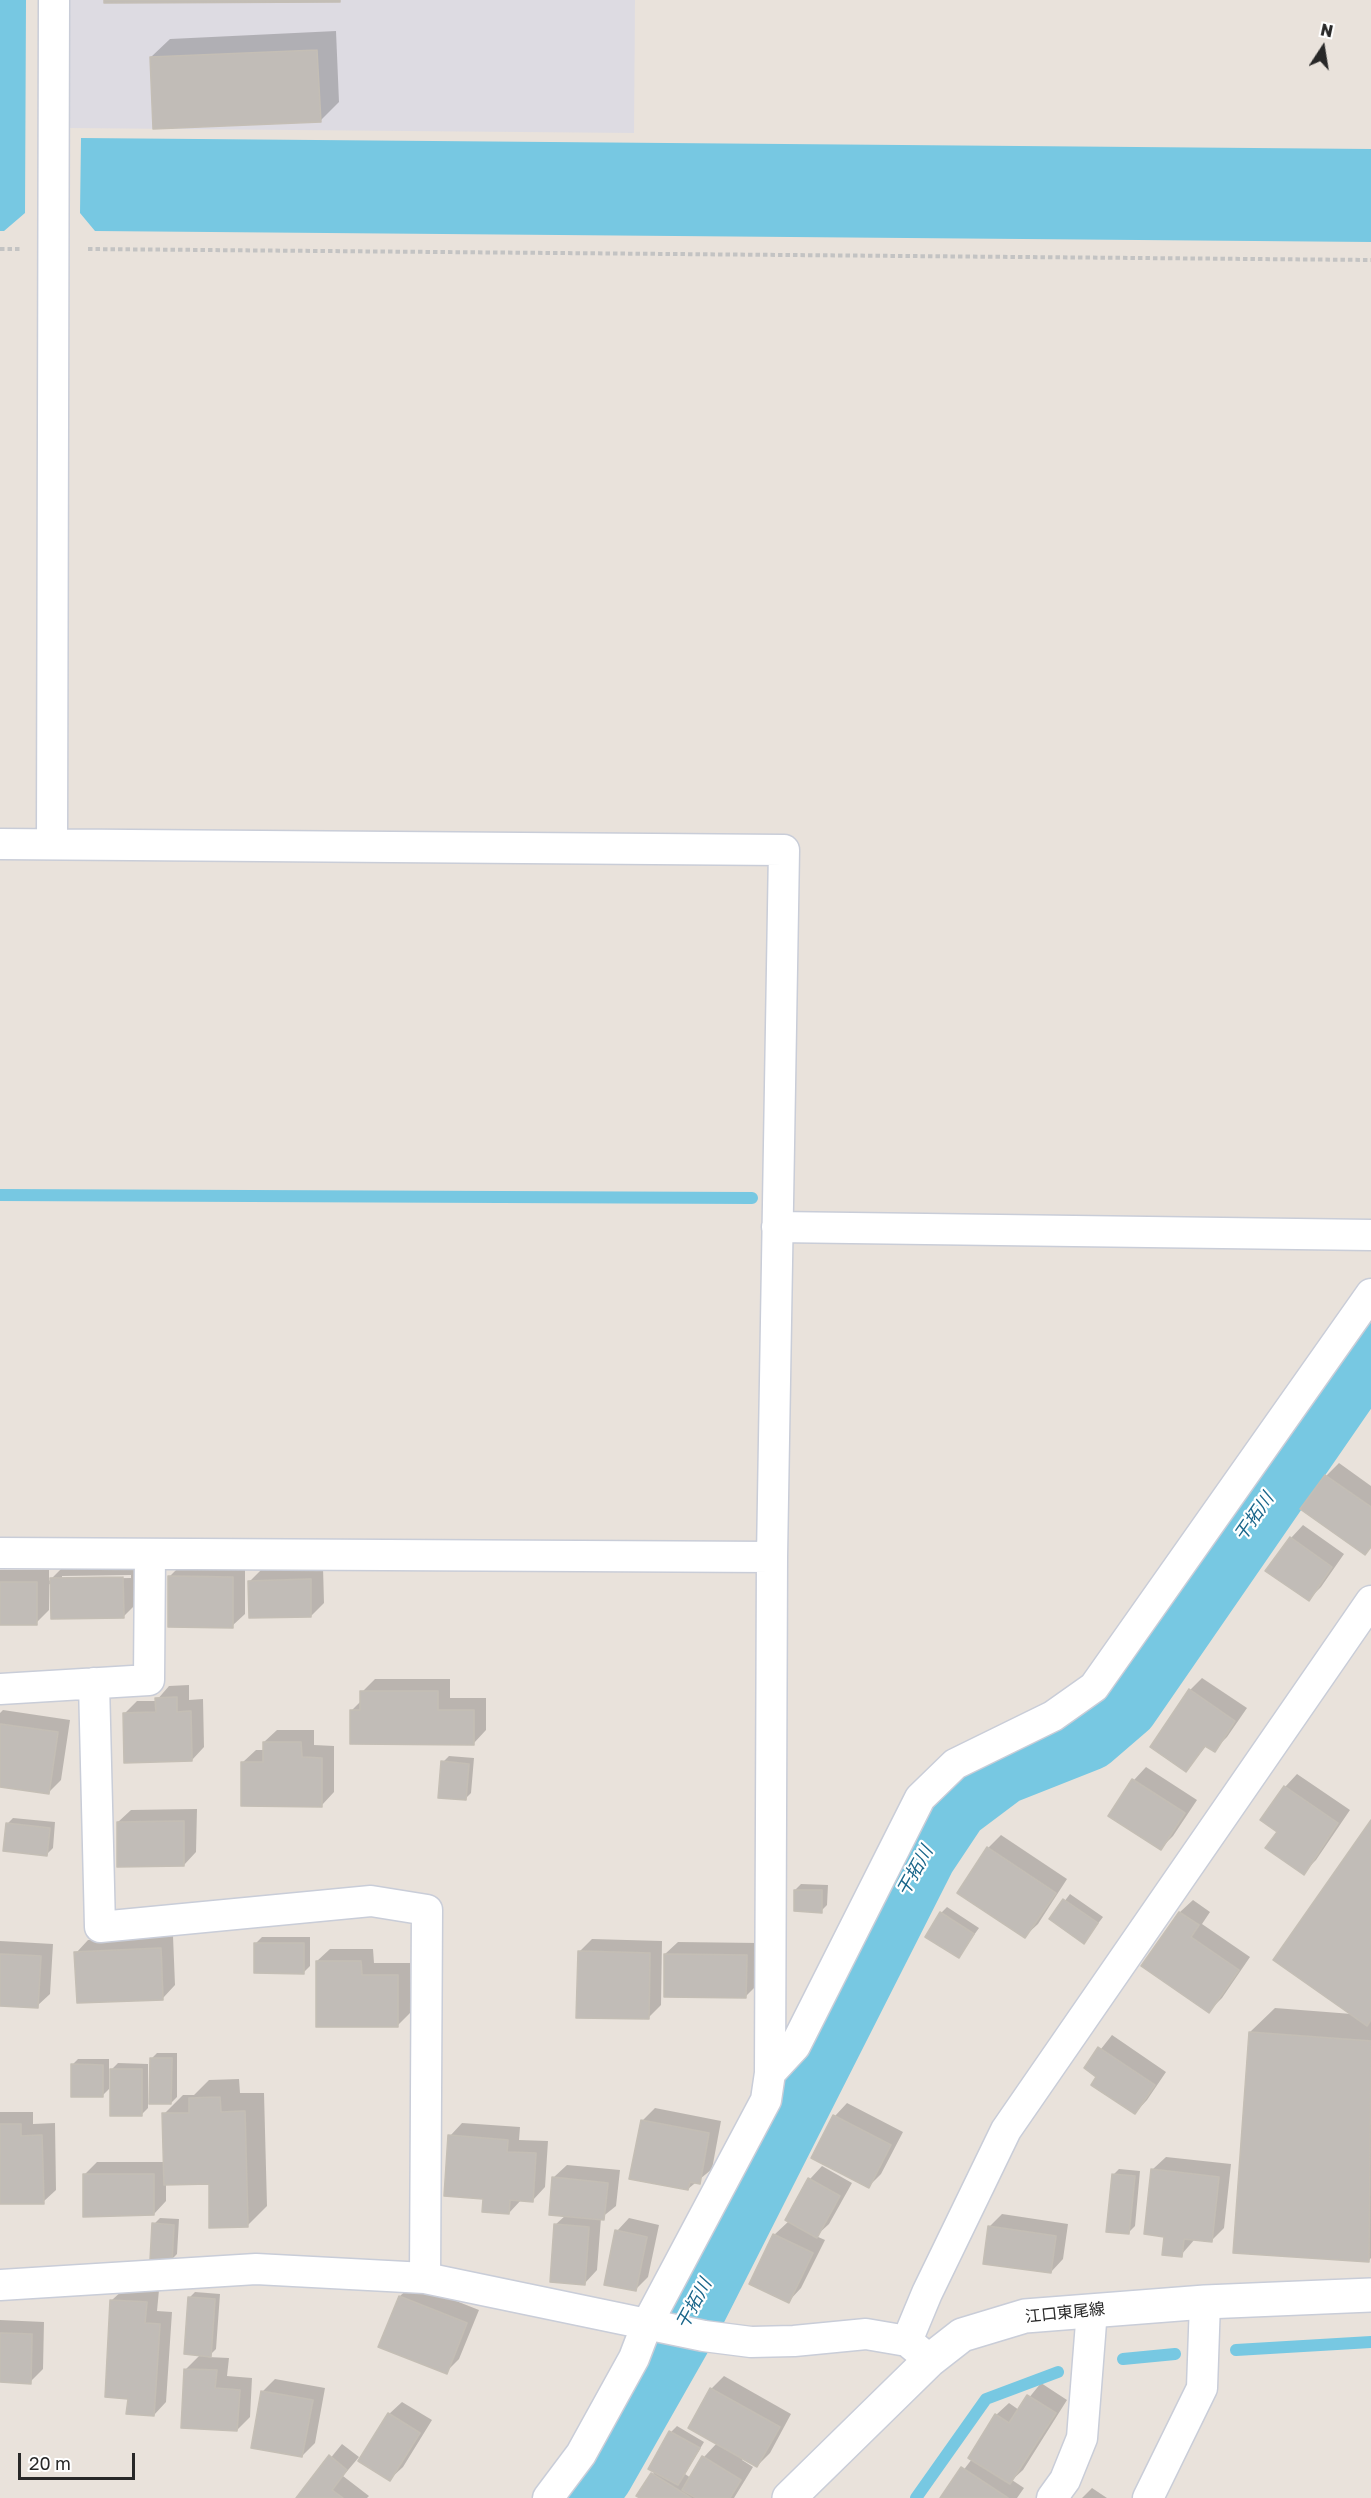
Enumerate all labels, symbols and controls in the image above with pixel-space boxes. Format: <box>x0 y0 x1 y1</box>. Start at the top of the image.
north arrow <box>1293 18 1353 78</box>
text: N <box>1319 19 1335 41</box>
water label: 干拓川 <box>1230 1489 1278 1545</box>
water label: 干拓川 <box>892 1842 938 1900</box>
water label: 干拓川 <box>672 2275 716 2333</box>
street label: 江口東尾線 <box>1024 2299 1106 2327</box>
scale bar <box>21 2441 138 2479</box>
text: 20 m <box>29 2452 71 2474</box>

